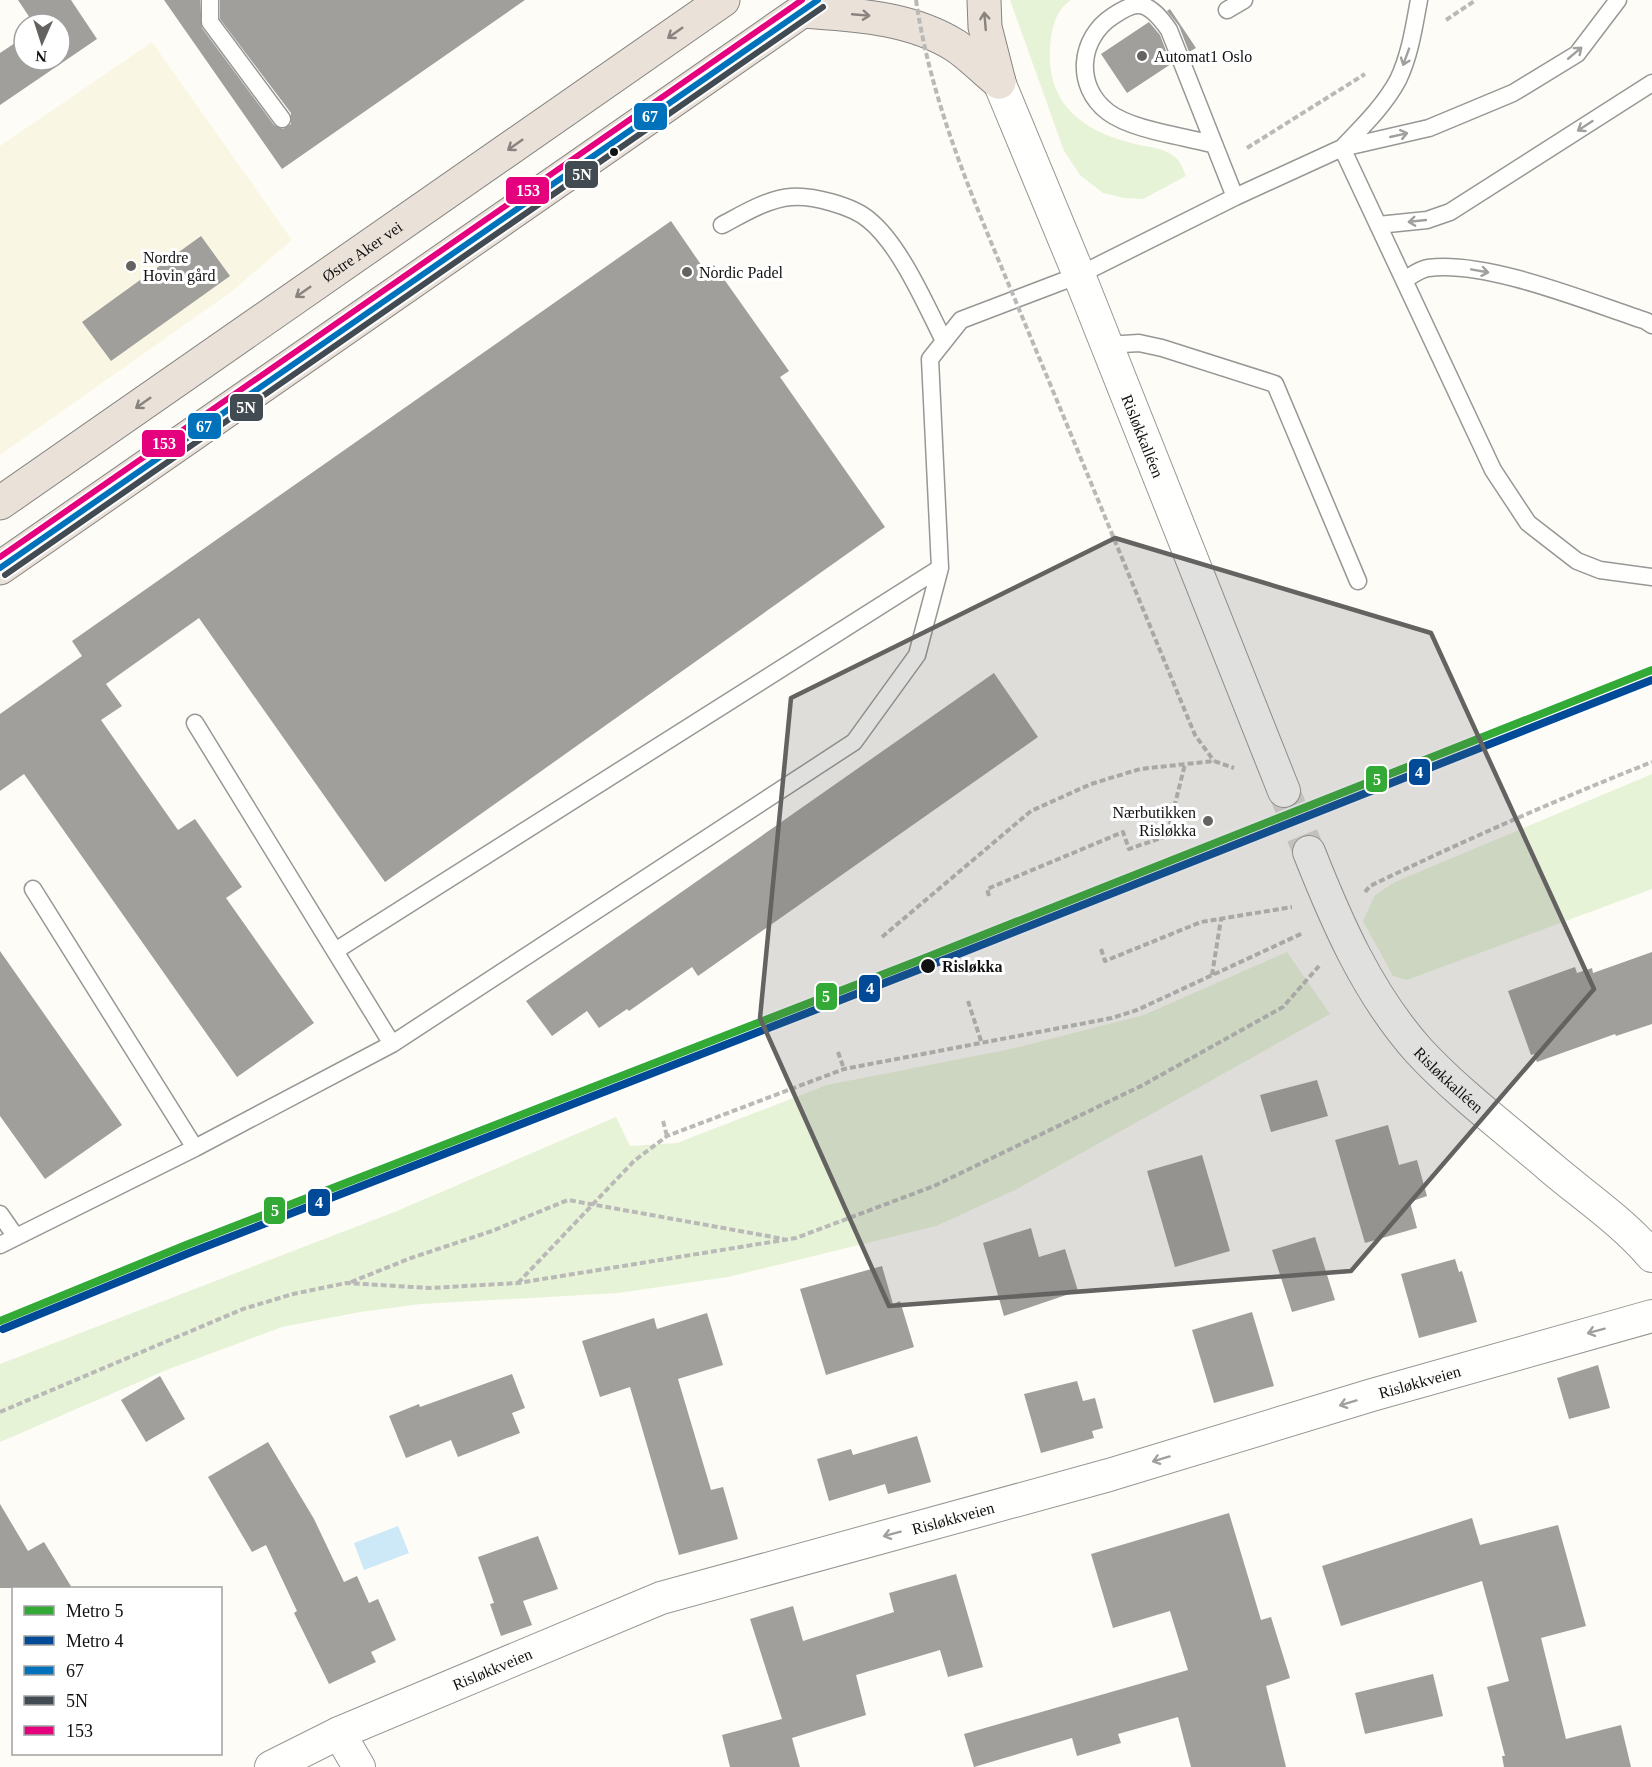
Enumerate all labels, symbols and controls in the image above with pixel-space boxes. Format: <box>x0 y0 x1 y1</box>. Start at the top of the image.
one-way arrow <box>850 10 870 21</box>
north arrow <box>12 12 72 72</box>
one-way arrow <box>979 12 990 31</box>
one-way arrow <box>667 27 684 39</box>
one-way arrow <box>1400 47 1411 66</box>
one-way arrow <box>1567 47 1583 60</box>
text: N <box>35 48 47 65</box>
place label: Automat1 Oslo <box>1154 48 1252 65</box>
marker: Automat1 Oslo <box>1135 49 1149 63</box>
line badge: 67 <box>633 102 668 131</box>
text: 67 <box>642 108 658 125</box>
one-way arrow <box>1577 120 1594 132</box>
one-way arrow <box>1389 129 1409 140</box>
one-way arrow <box>507 139 523 151</box>
unlabelled marker <box>608 146 620 158</box>
line badge: 5N <box>564 160 599 189</box>
text: 5N <box>572 166 592 183</box>
line badge: 153 <box>505 176 550 205</box>
text: 153 <box>516 182 540 199</box>
one-way arrow <box>1407 216 1427 227</box>
street label: Østre Aker vei <box>319 218 406 285</box>
place label: Nordre Hovin gård <box>143 249 215 285</box>
marker: Nordre Hovin gård <box>124 259 138 273</box>
place label: Nordic Padel <box>699 264 784 281</box>
marker: Nordic Padel <box>680 265 694 279</box>
one-way arrow <box>1470 266 1489 277</box>
one-way arrow <box>295 286 312 298</box>
street label: Risløkkalléen <box>1118 392 1167 480</box>
line badge: 5N <box>229 393 264 422</box>
one-way arrow <box>135 397 152 409</box>
text: 5N <box>236 399 256 416</box>
line badge: 67 <box>187 412 222 440</box>
text: 67 <box>196 418 212 435</box>
line badge: 153 <box>141 429 186 458</box>
text: 153 <box>152 435 176 452</box>
line badge: 4 <box>1408 758 1431 786</box>
text: 4 <box>1415 764 1423 781</box>
line badge: 5 <box>1365 765 1388 793</box>
text: 5 <box>1373 771 1381 788</box>
place label: Nærbutikken Risløkka <box>1112 804 1196 839</box>
marker: Nærbutikken Risløkka <box>1201 814 1215 828</box>
marker: Risløkka <box>919 957 937 975</box>
place label: Risløkka <box>942 958 1002 975</box>
line badge: 4 <box>858 974 881 1003</box>
text: 4 <box>866 980 874 997</box>
line badge: 5 <box>815 982 838 1011</box>
text: 5 <box>822 988 830 1005</box>
street label: Risløkkalléen <box>1411 1044 1487 1116</box>
line badge: 4 <box>307 1188 331 1217</box>
text: 4 <box>315 1194 323 1211</box>
line badge: 5 <box>263 1196 286 1225</box>
text: 5 <box>271 1202 279 1219</box>
one-way arrow <box>1587 1326 1606 1338</box>
street label: Risløkkveien <box>1377 1362 1463 1402</box>
one-way arrow <box>1339 1398 1358 1409</box>
one-way arrow <box>1152 1454 1171 1465</box>
street label: Risløkkveien <box>910 1499 996 1538</box>
one-way arrow <box>883 1529 902 1540</box>
legend <box>12 1587 222 1755</box>
text: Metro 5 <box>66 1601 124 1621</box>
text: Metro 4 <box>66 1631 124 1651</box>
street label: Risløkkveien <box>450 1645 535 1693</box>
text: 67 <box>66 1661 84 1681</box>
text: 5N <box>66 1691 88 1711</box>
text: 153 <box>66 1721 93 1741</box>

